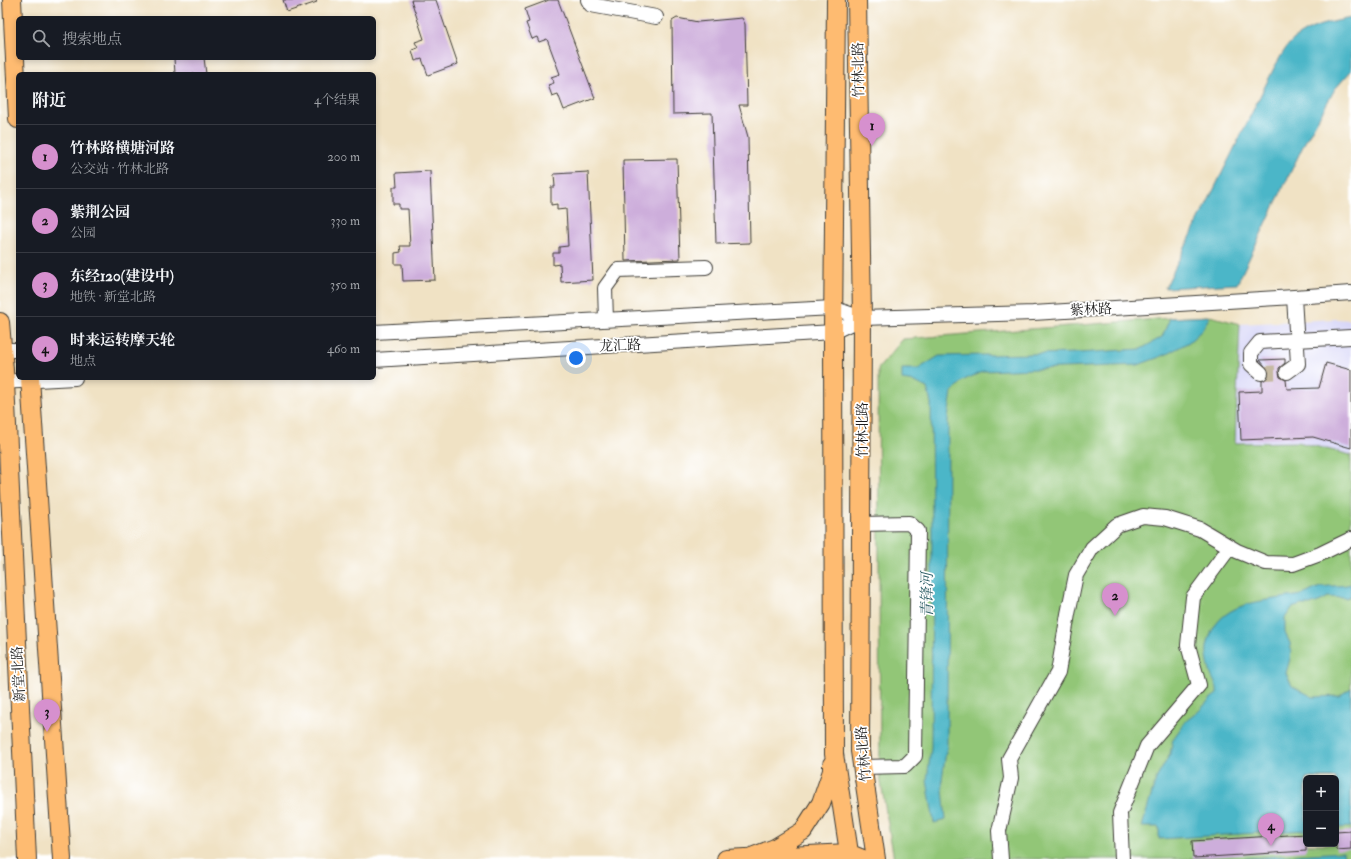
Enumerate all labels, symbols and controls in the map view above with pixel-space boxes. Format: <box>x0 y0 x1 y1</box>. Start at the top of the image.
search box <box>16 16 376 60</box>
icon: search <box>30 27 52 49</box>
text: 搜索地点 <box>62 30 122 49</box>
street label: 竹林北路 <box>850 42 867 98</box>
text: 附近 <box>32 90 66 111</box>
text: 4个结果 <box>314 92 360 108</box>
pin: 1 <box>859 113 885 146</box>
text: 竹林路横塘河路 <box>70 139 175 158</box>
text: 1 <box>43 149 47 165</box>
text: 200 m <box>327 149 360 165</box>
text: 公交站 · 竹林北路 <box>70 161 169 177</box>
text: 紫荆公园 <box>70 203 130 222</box>
text: 2 <box>42 213 48 229</box>
text: 330 m <box>331 213 360 229</box>
text: 公园 <box>70 225 96 241</box>
text: 东经120(建设中) <box>70 267 174 286</box>
text: 3 <box>43 277 48 293</box>
text: 350 m <box>330 277 360 293</box>
text: 地铁 · 新堂北路 <box>70 289 156 305</box>
street label: 紫林路 <box>1070 300 1112 319</box>
text: 时来运转摩天轮 <box>70 331 175 350</box>
street label: 龙汇路 <box>599 336 641 355</box>
text: 4 <box>41 341 49 357</box>
text: 460 m <box>327 341 360 357</box>
your location <box>566 348 586 368</box>
text: 地点 <box>70 353 96 369</box>
street label: 竹林北路 <box>854 402 871 458</box>
water label: 青锋河 <box>918 570 937 618</box>
pin: 2 <box>1102 583 1128 616</box>
street label: 新堂北路 <box>9 646 28 702</box>
pin: 3 <box>34 699 60 732</box>
street label: 竹林北路 <box>853 725 874 783</box>
map controls <box>1303 775 1339 847</box>
button: + <box>1303 775 1339 811</box>
button: − <box>1303 811 1339 847</box>
pin: 4 <box>1258 813 1284 846</box>

